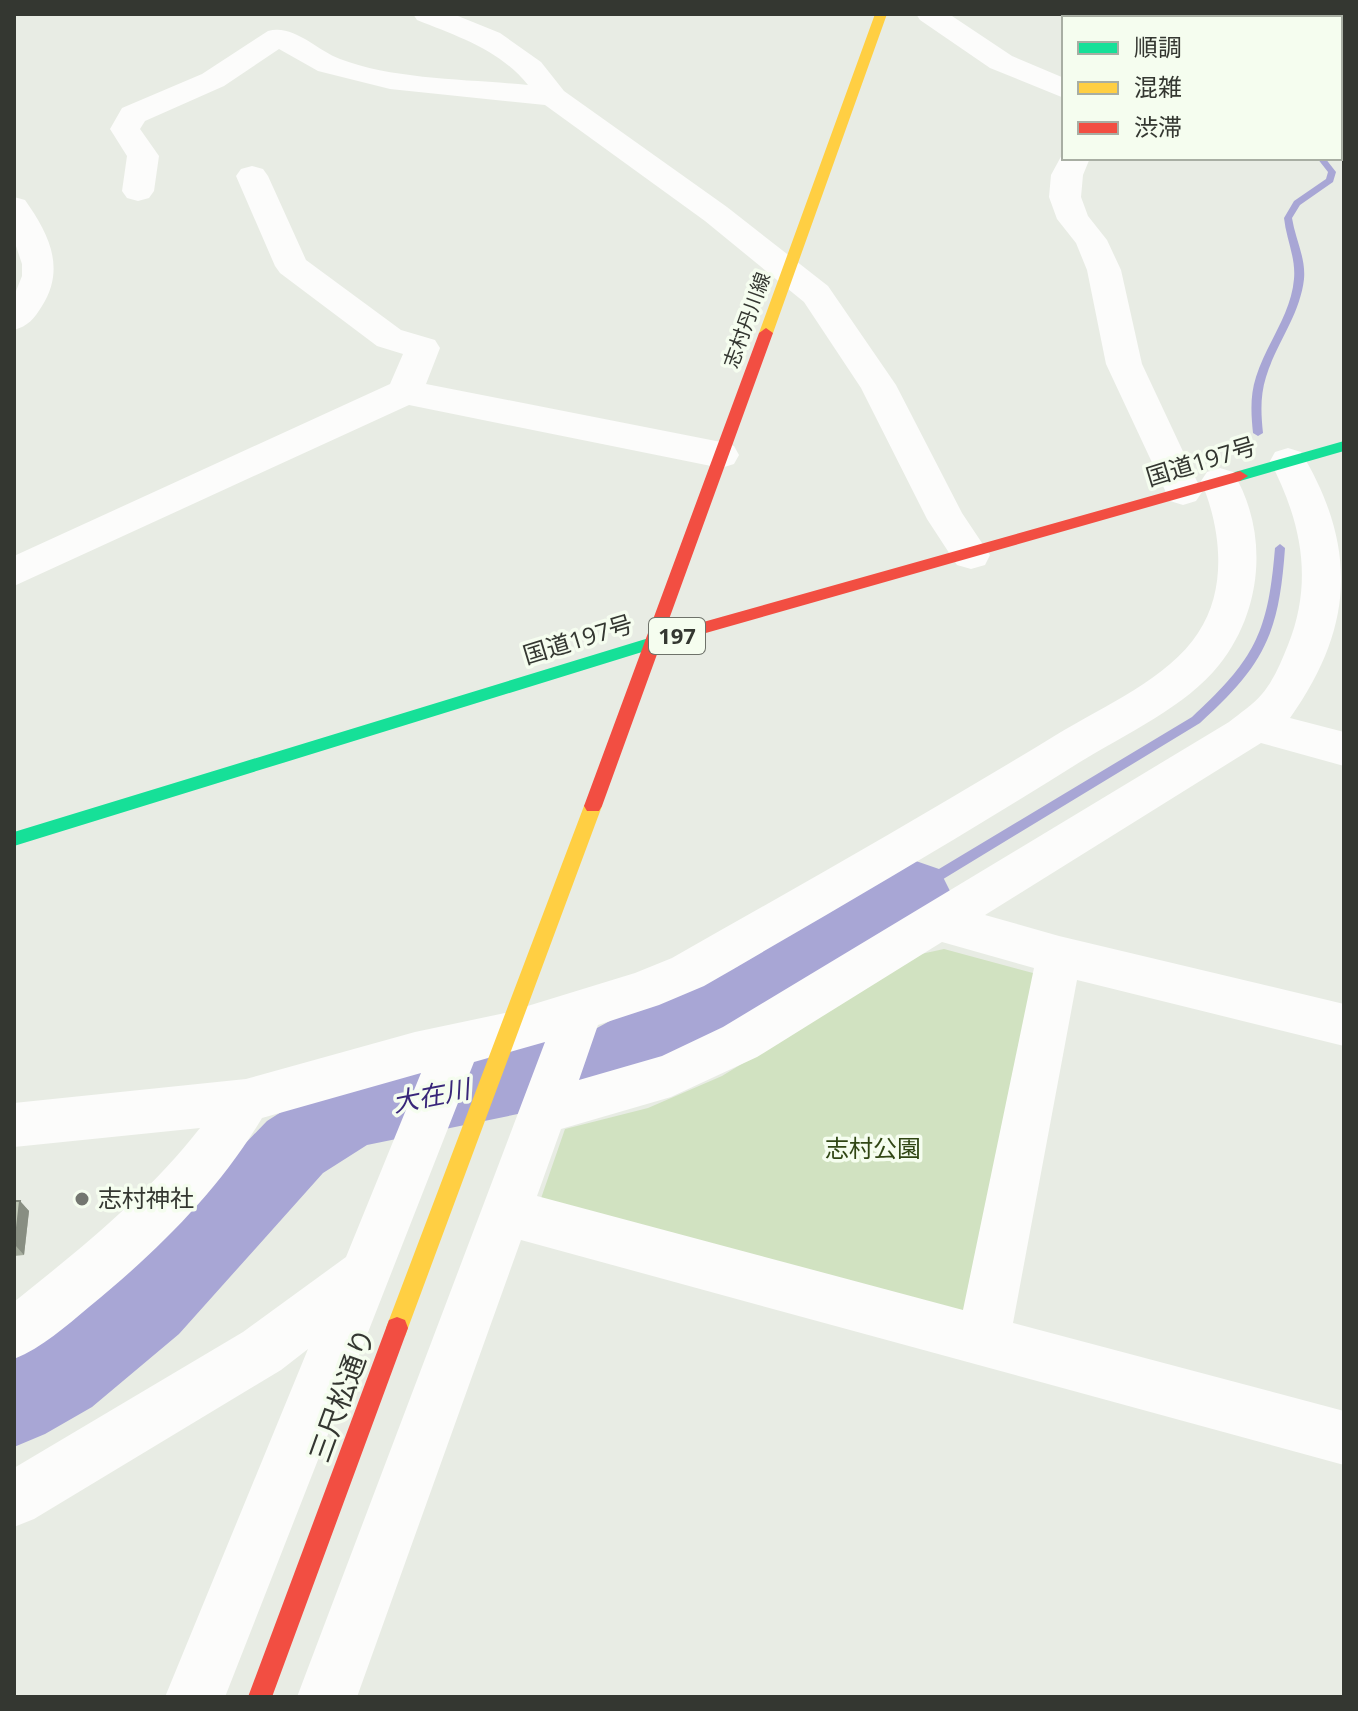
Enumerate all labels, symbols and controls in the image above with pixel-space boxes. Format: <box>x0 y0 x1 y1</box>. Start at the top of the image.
legend <box>1062 16 1342 160</box>
text: 順調 <box>1134 30 1182 63</box>
text: 混雑 <box>1134 70 1182 103</box>
text: 渋滞 <box>1134 110 1182 143</box>
street label: 志村丹川線 <box>717 268 776 371</box>
street label: 国道197号 <box>1142 428 1259 493</box>
street label: 国道197号 <box>519 606 636 671</box>
road number: 197 <box>649 618 705 654</box>
water label: 大在川 <box>389 1069 475 1120</box>
park label: 志村公園 <box>825 1131 921 1164</box>
place label: 志村神社 <box>98 1181 194 1214</box>
marker: 志村神社 <box>73 1190 91 1208</box>
street label: 三尺松通り <box>299 1322 383 1467</box>

